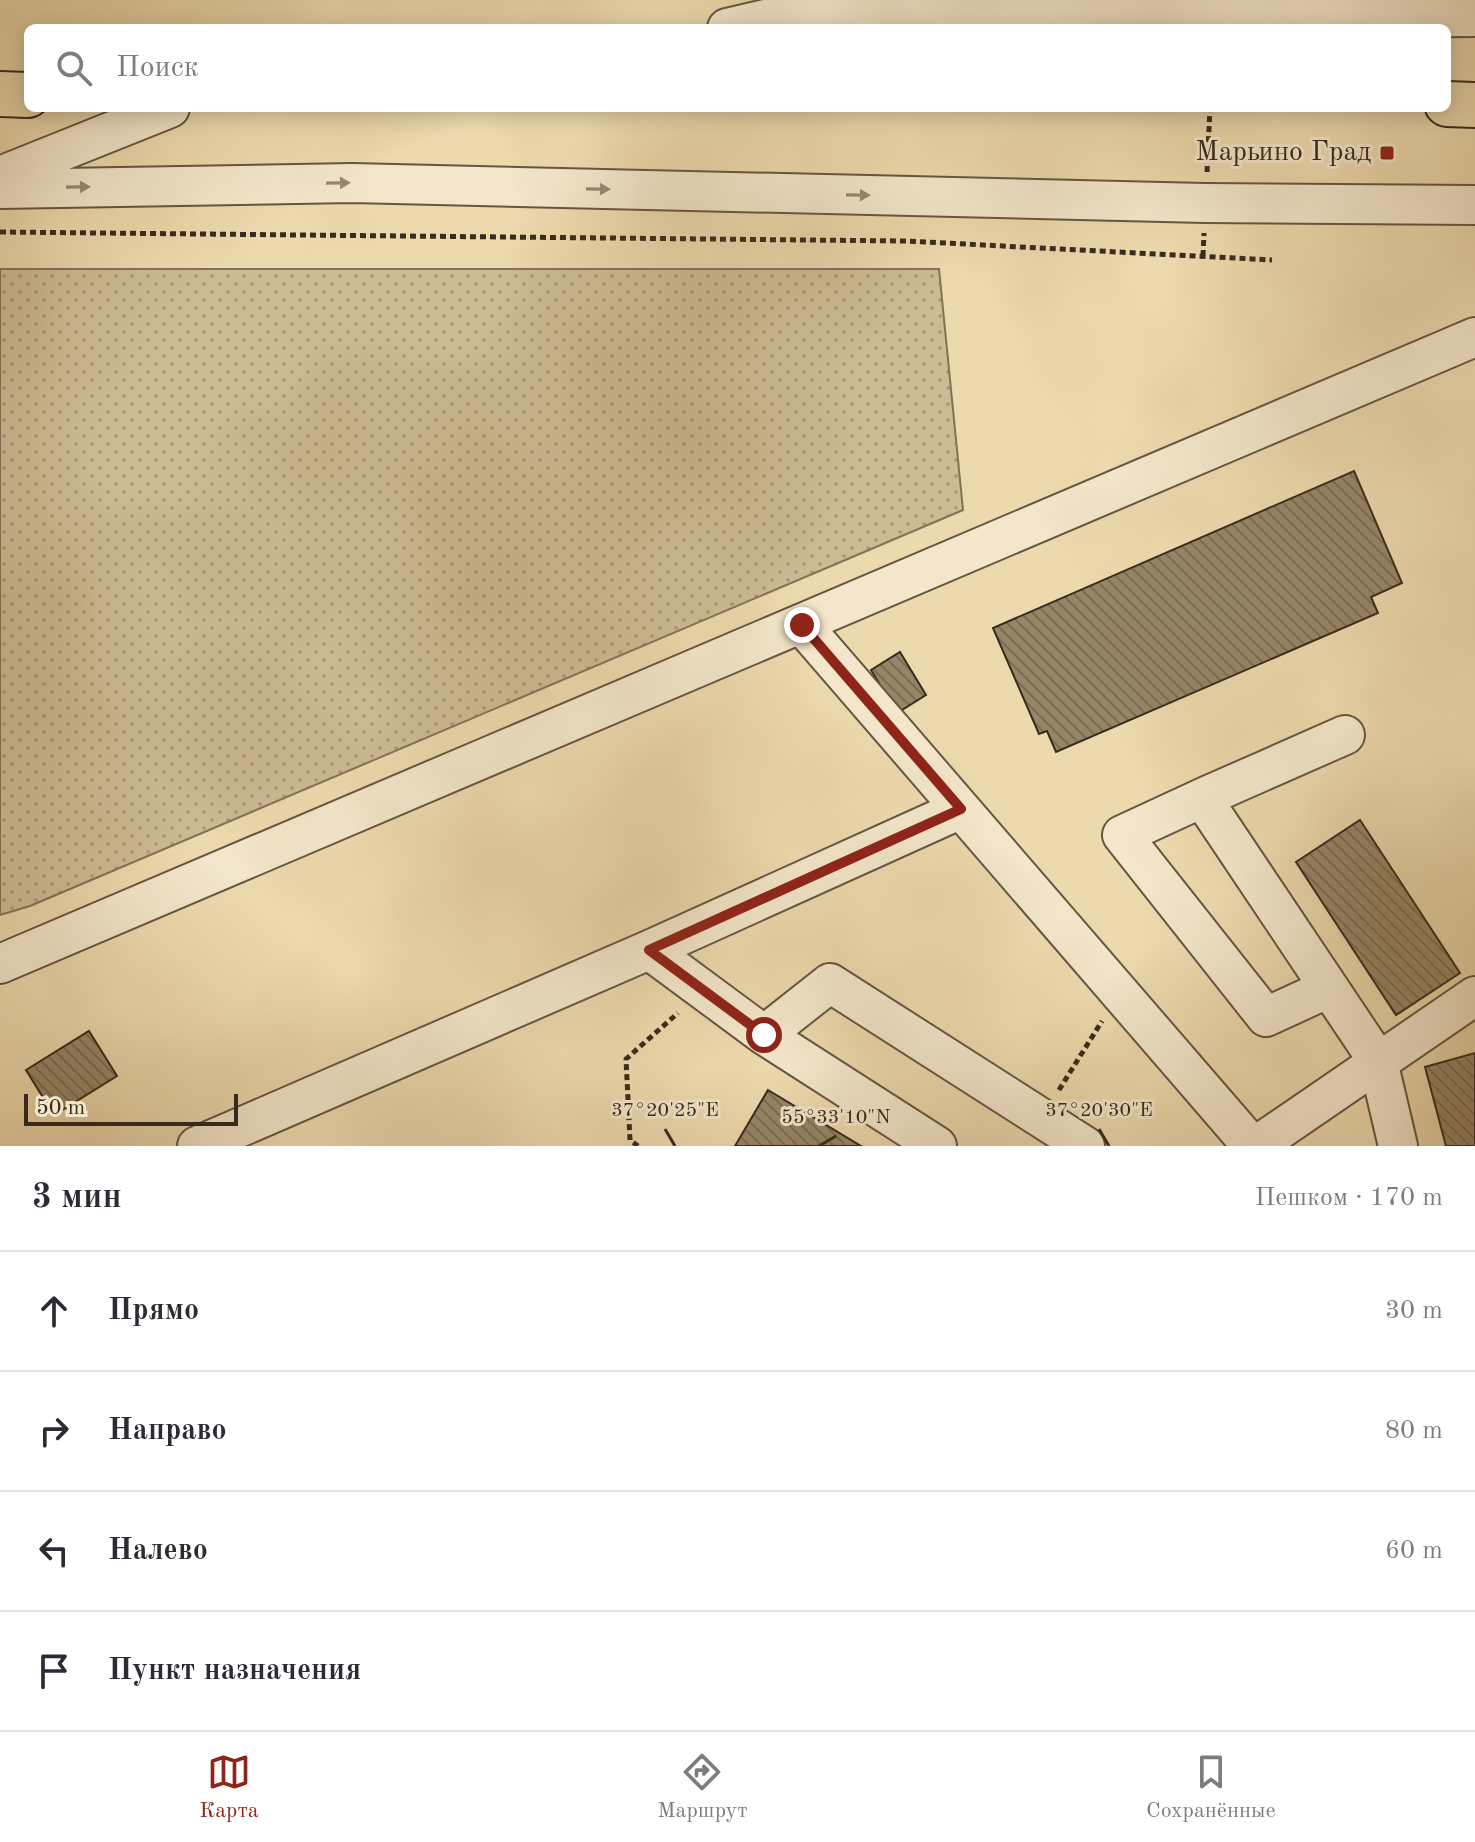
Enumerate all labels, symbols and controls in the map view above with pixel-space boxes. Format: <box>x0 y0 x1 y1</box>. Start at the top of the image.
search box <box>24 24 1451 112</box>
icon: search <box>52 46 96 90</box>
text: Поиск <box>116 53 199 83</box>
place label: Марьино Град <box>1195 139 1371 167</box>
marker: Марьино Град <box>1378 144 1396 162</box>
one-way arrow <box>326 177 351 190</box>
one-way arrow <box>66 181 91 194</box>
one-way arrow <box>586 183 611 195</box>
one-way arrow <box>846 189 871 201</box>
route end <box>784 607 820 643</box>
route start <box>746 1017 782 1053</box>
scale bar <box>24 1090 238 1126</box>
text: 50 m <box>36 1097 85 1119</box>
text: 37°20'25"E <box>611 1101 719 1121</box>
text: 37°20'30"E <box>1045 1101 1153 1121</box>
text: 55°33'10"N <box>781 1108 891 1128</box>
text: 3 мин <box>32 1181 122 1215</box>
text: Пешком · 170 m <box>1255 1185 1443 1211</box>
icon: ahead <box>32 1289 76 1333</box>
text: Прямо <box>108 1296 199 1326</box>
text: 30 m <box>1385 1298 1443 1324</box>
icon: right <box>32 1409 76 1453</box>
text: Направо <box>108 1416 227 1446</box>
text: 80 m <box>1385 1418 1443 1444</box>
icon: left <box>32 1529 76 1573</box>
text: Налево <box>108 1536 208 1566</box>
text: 60 m <box>1385 1538 1443 1564</box>
icon: arrive <box>32 1649 76 1693</box>
text: Пункт назначения <box>108 1656 361 1686</box>
tab: Карта <box>199 1750 259 1825</box>
tab: Маршрут <box>657 1750 748 1825</box>
tab: Сохранённые <box>1146 1750 1276 1825</box>

